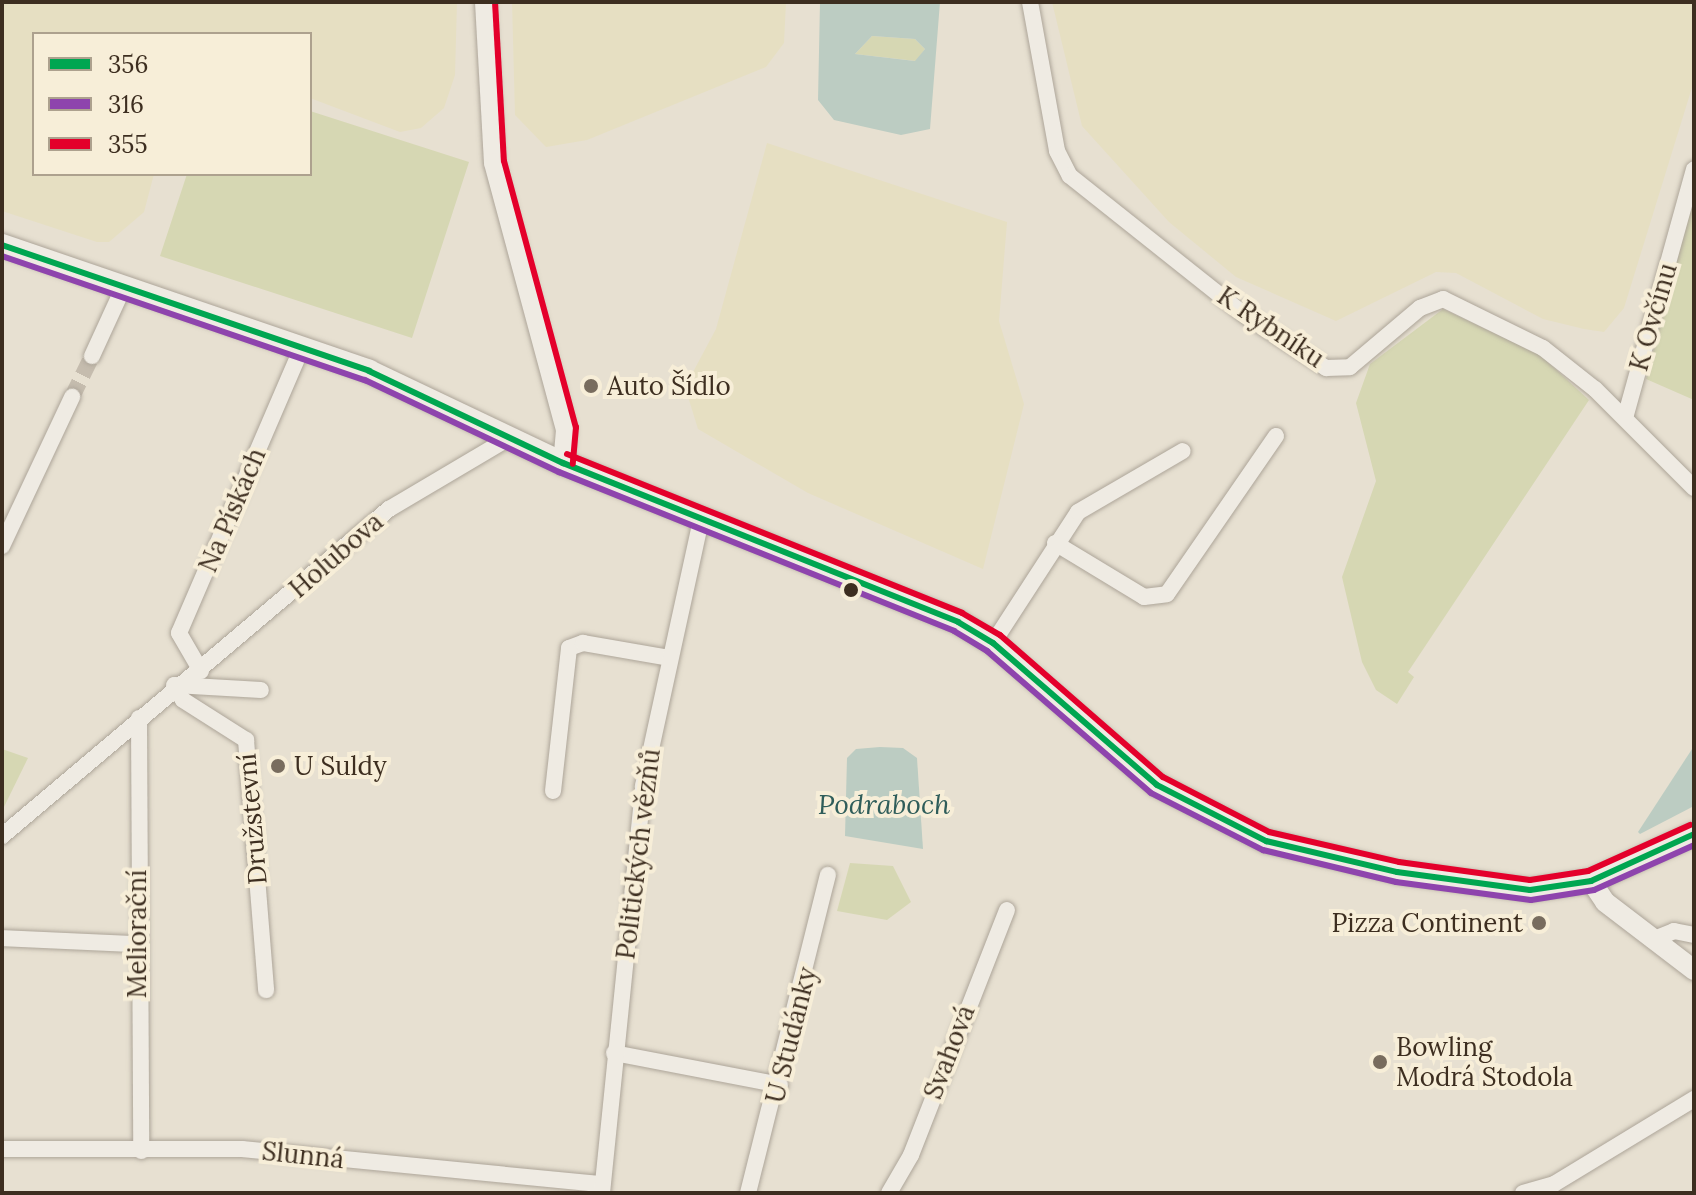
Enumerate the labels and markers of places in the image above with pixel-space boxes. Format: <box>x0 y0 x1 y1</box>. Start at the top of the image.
place label: Auto Šídlo <box>607 370 731 402</box>
marker: Auto Šídlo <box>582 377 600 395</box>
unlabelled marker <box>843 582 859 598</box>
place label: U Suldy <box>294 750 387 782</box>
marker: U Suldy <box>269 757 287 775</box>
place label: Pizza Continent <box>1331 907 1523 939</box>
marker: Pizza Continent <box>1530 914 1548 932</box>
place label: Bowling Modrá Stodola <box>1396 1031 1573 1092</box>
marker: Bowling Modrá Stodola <box>1371 1053 1389 1071</box>

